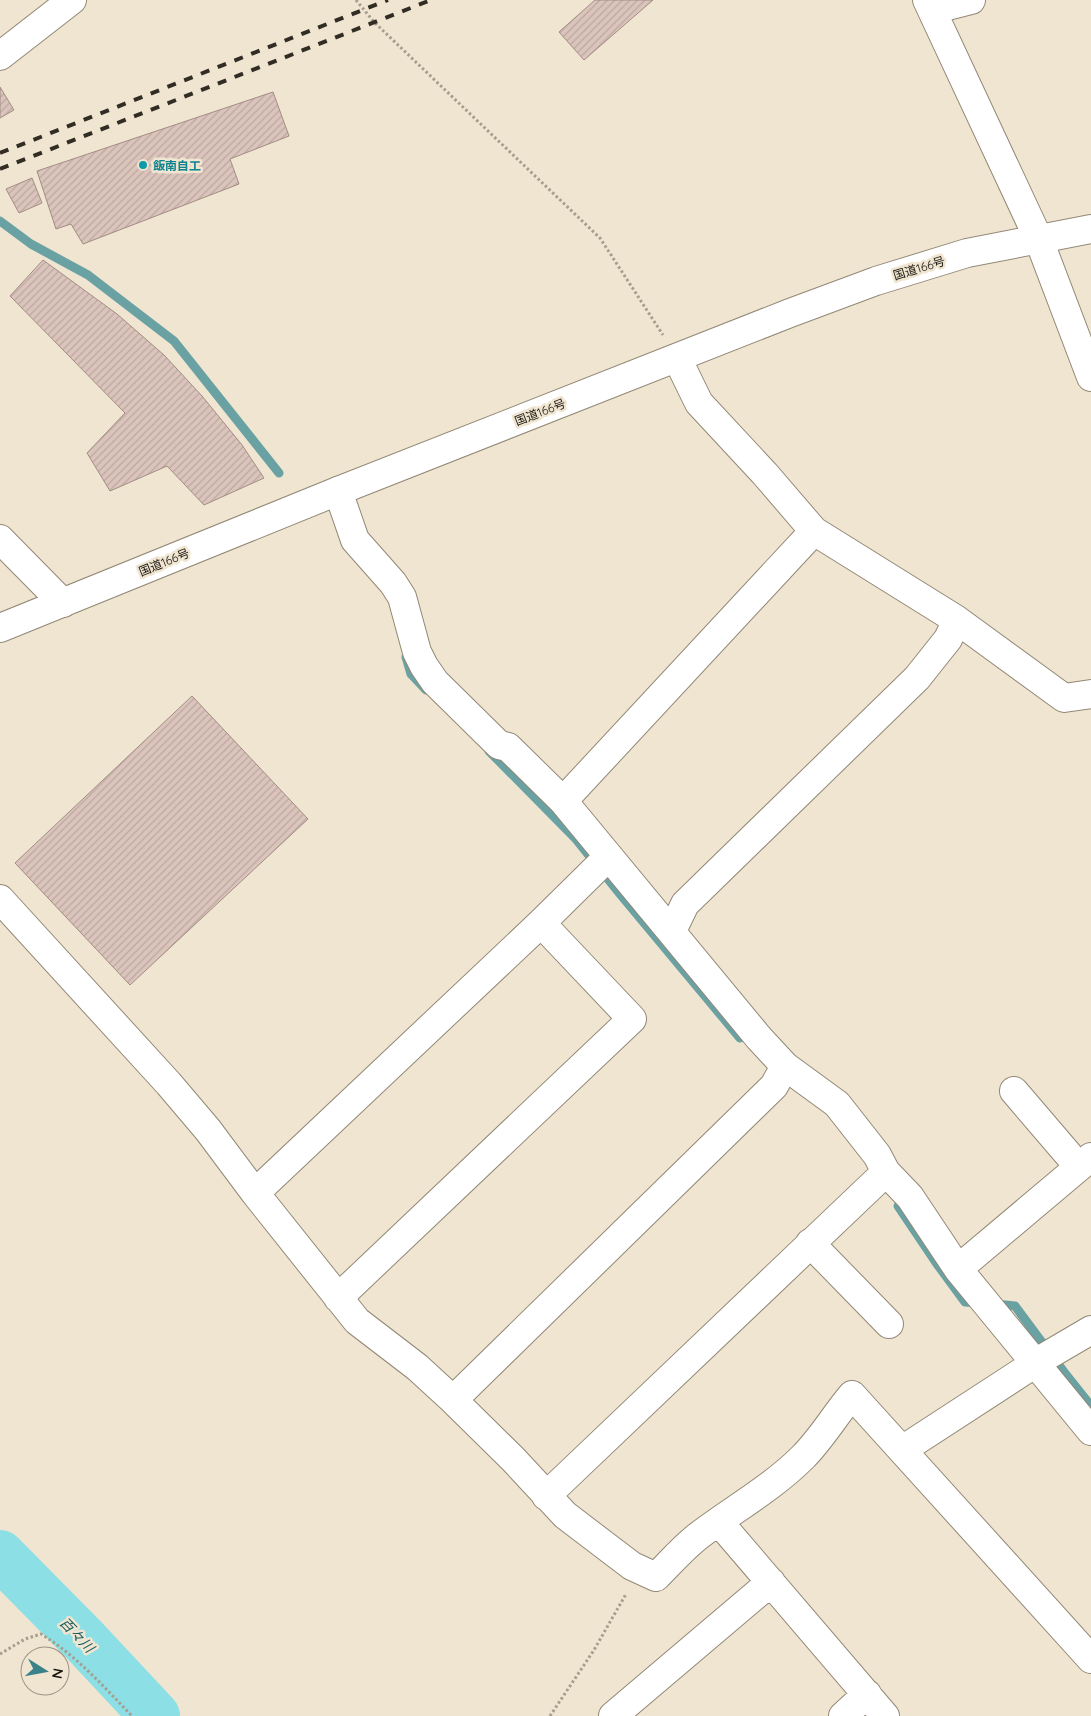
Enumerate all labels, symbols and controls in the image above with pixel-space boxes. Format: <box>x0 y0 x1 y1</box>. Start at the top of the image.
place label: 飯南自工 <box>153 158 201 173</box>
marker: 飯南自工 <box>137 159 149 171</box>
street label: 国道166号 <box>891 253 947 283</box>
street label: 国道166号 <box>512 395 568 429</box>
street label: 国道166号 <box>136 545 192 579</box>
water label: 百々川 <box>56 1614 99 1658</box>
north arrow <box>20 1646 70 1696</box>
text: N <box>48 1667 68 1680</box>

